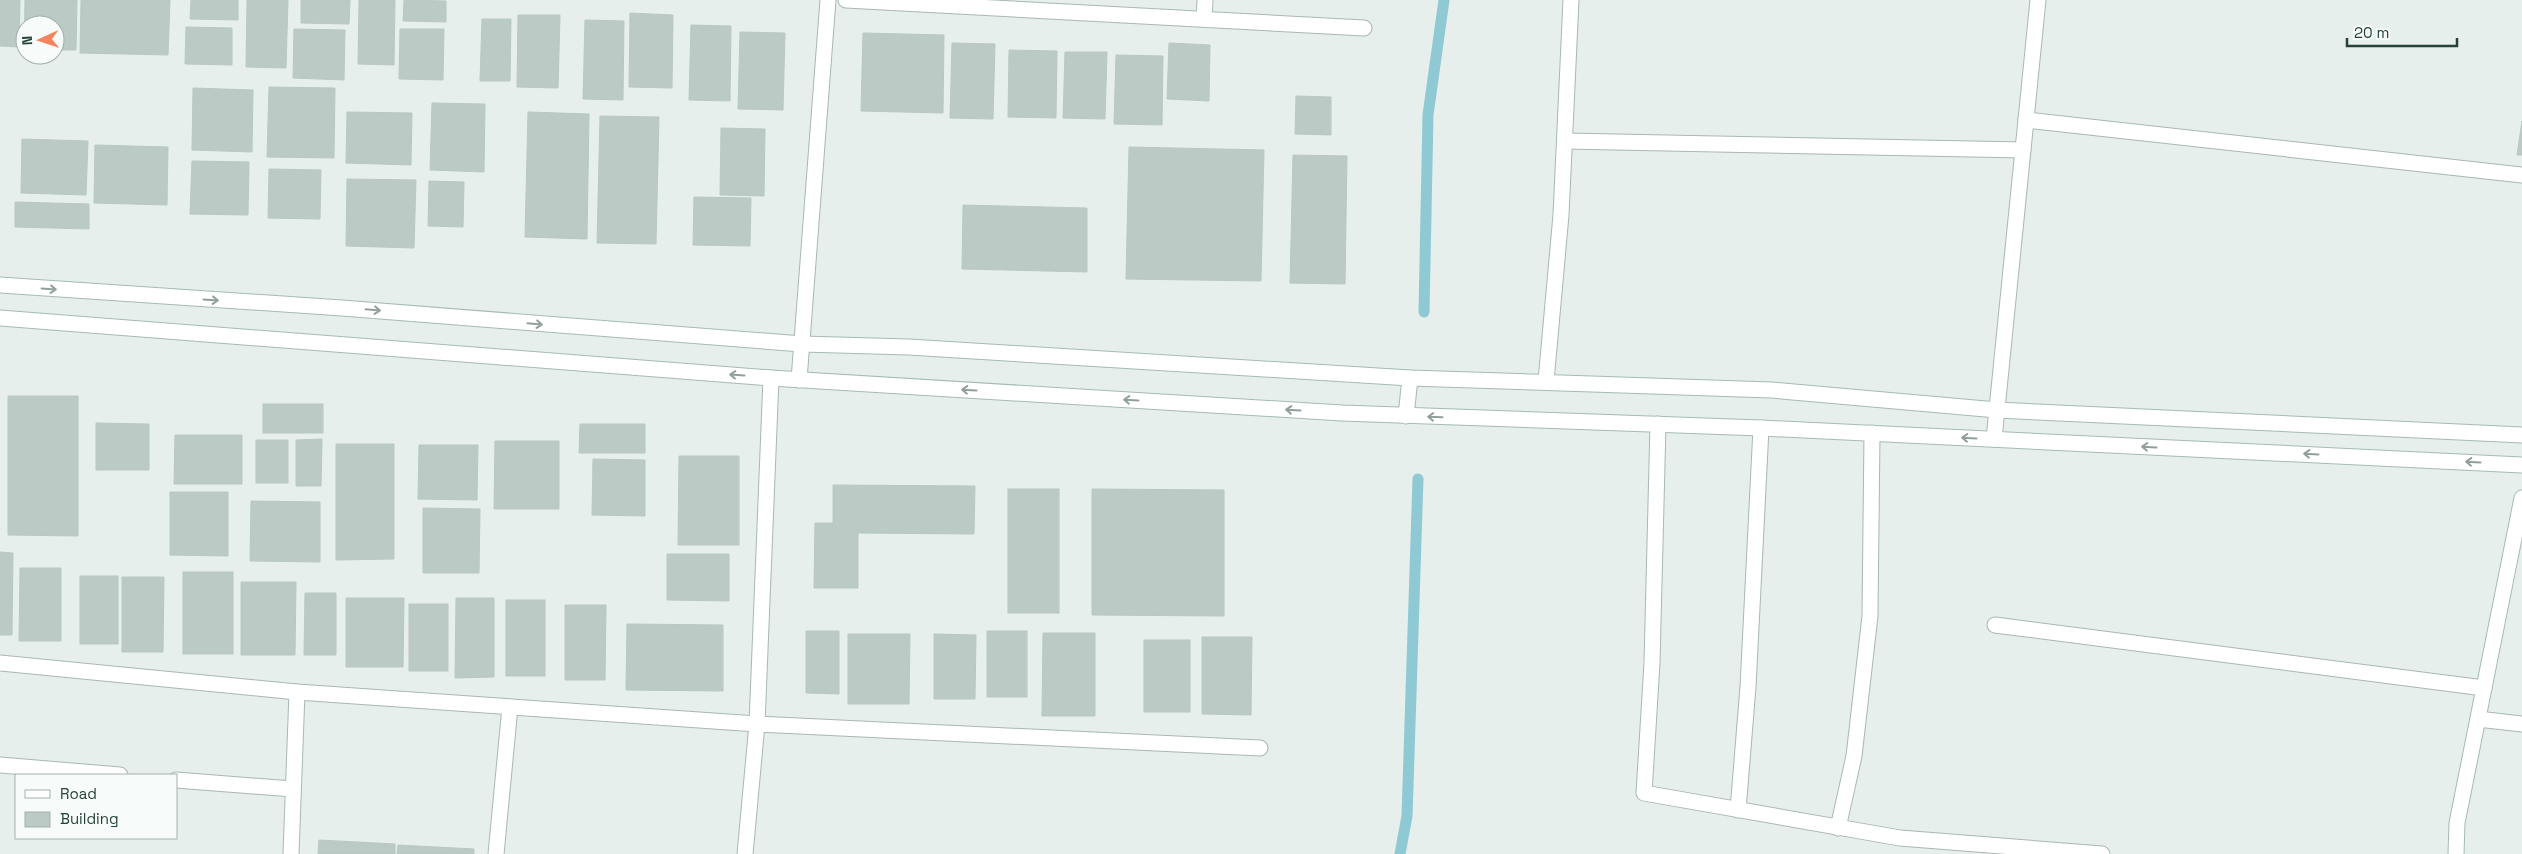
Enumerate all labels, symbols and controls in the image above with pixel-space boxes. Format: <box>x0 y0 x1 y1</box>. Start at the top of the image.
north arrow <box>15 15 65 65</box>
scale bar <box>2347 15 2457 47</box>
text: 20 m <box>2354 23 2389 42</box>
text: N <box>18 36 36 46</box>
one-way arrow <box>40 284 56 294</box>
one-way arrow <box>202 295 218 304</box>
one-way arrow <box>365 306 381 315</box>
one-way arrow <box>527 319 543 328</box>
one-way arrow <box>729 370 745 380</box>
one-way arrow <box>961 386 977 395</box>
one-way arrow <box>1123 395 1139 404</box>
one-way arrow <box>1286 405 1302 414</box>
one-way arrow <box>1427 412 1443 421</box>
one-way arrow <box>1961 433 1978 443</box>
one-way arrow <box>2141 442 2157 451</box>
one-way arrow <box>2303 450 2319 459</box>
one-way arrow <box>2466 458 2482 467</box>
legend <box>15 774 178 839</box>
text: Road <box>60 784 97 803</box>
text: Building <box>60 809 119 828</box>

